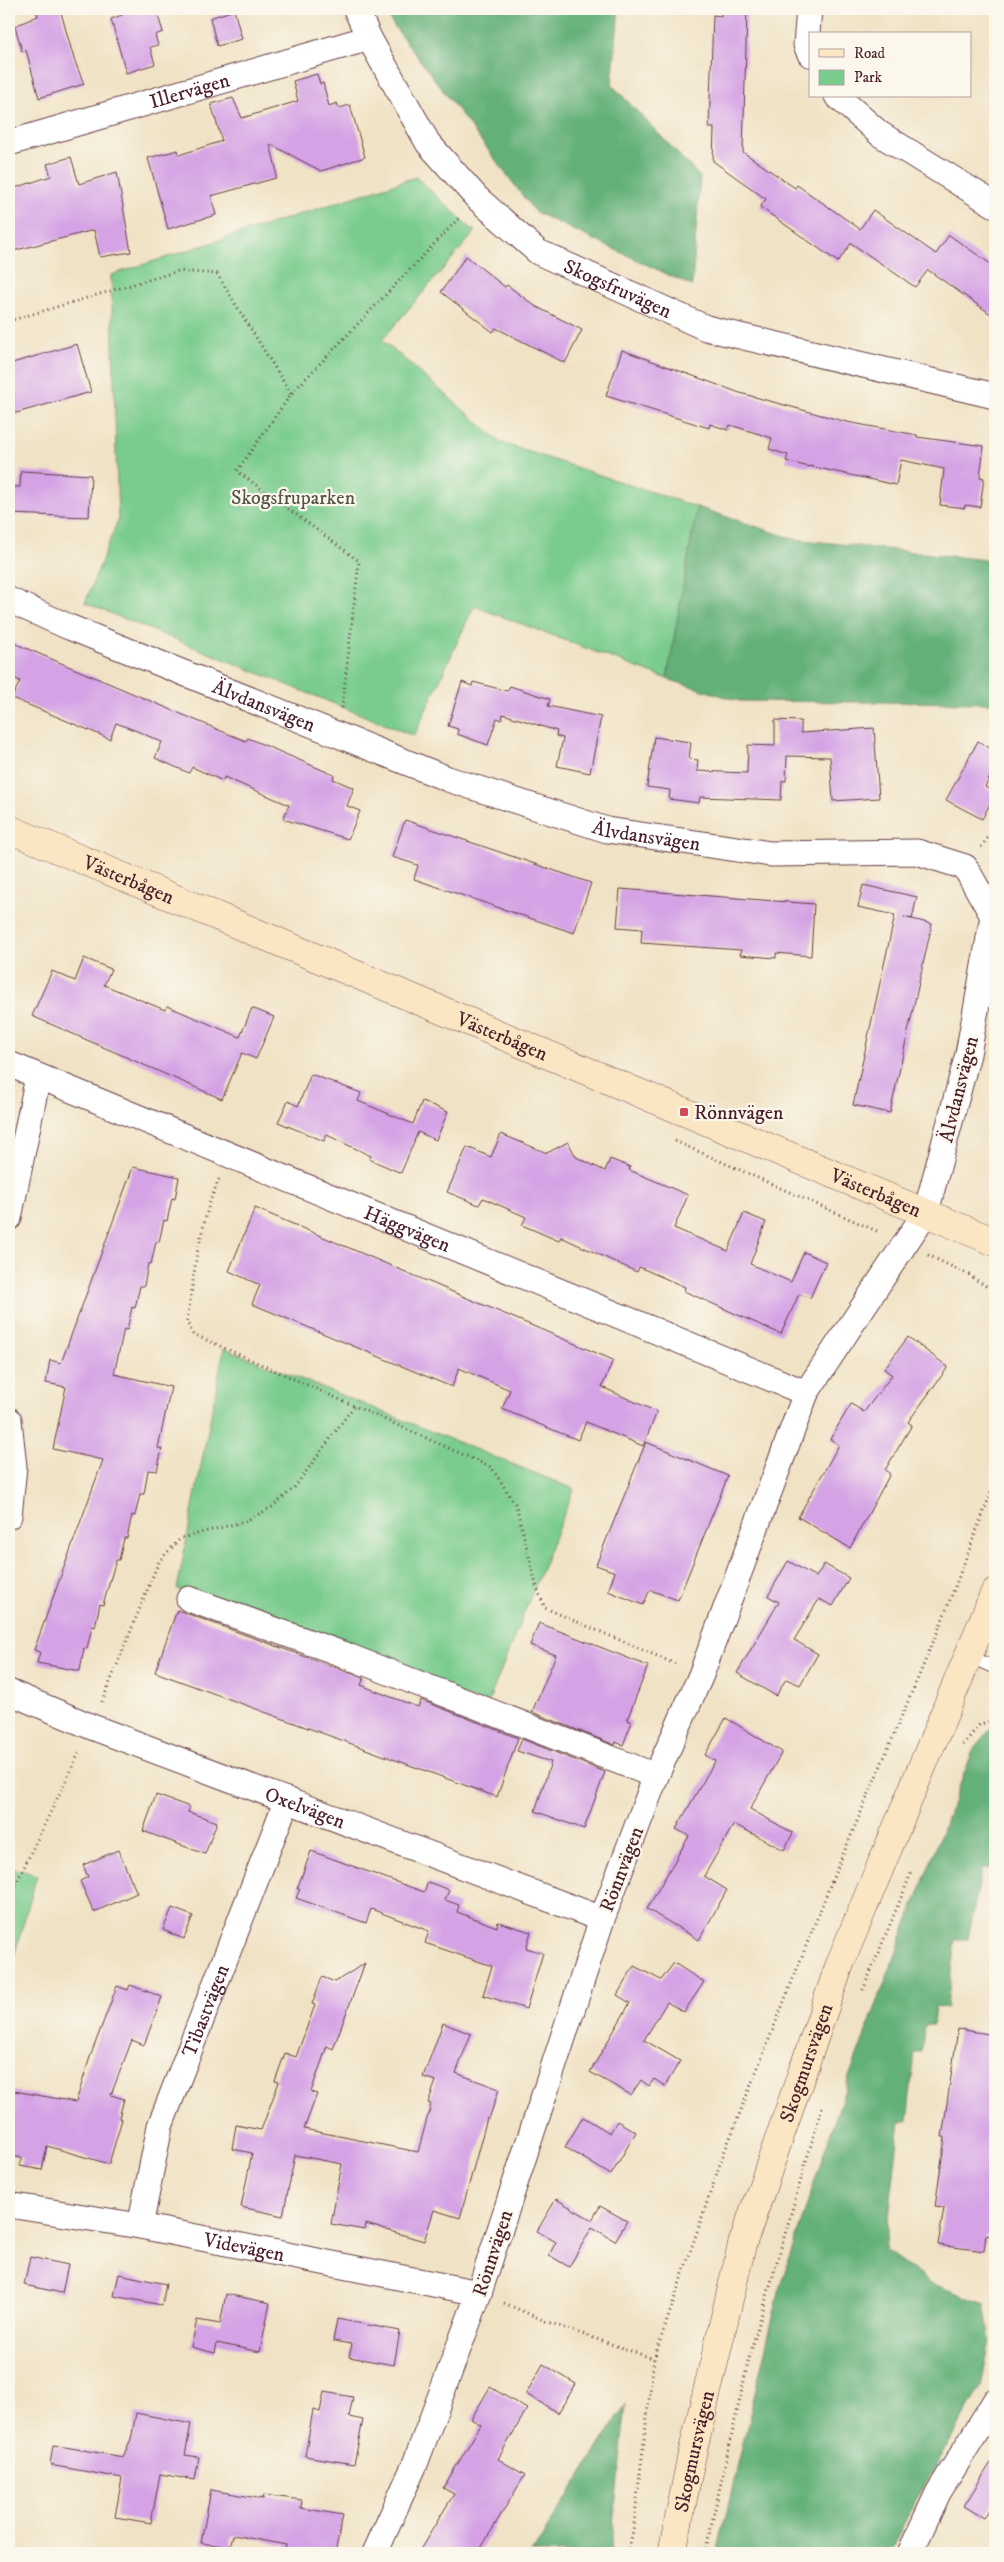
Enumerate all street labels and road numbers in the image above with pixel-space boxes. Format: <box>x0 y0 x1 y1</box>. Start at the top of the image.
street label: Illervägen <box>147 68 233 115</box>
street label: Skogsfruvägen <box>559 254 676 325</box>
street label: Älvdansvägen <box>208 675 319 739</box>
street label: Älvdansvägen <box>589 815 702 858</box>
street label: Västerbågen <box>78 850 178 911</box>
street label: Västerbågen <box>452 1007 552 1067</box>
street label: Älvdansvägen <box>934 1033 985 1145</box>
street label: Västerbågen <box>825 1163 925 1224</box>
street label: Häggvägen <box>360 1201 454 1259</box>
street label: Oxelvägen <box>261 1782 349 1835</box>
street label: Rönnvägen <box>595 1823 650 1916</box>
street label: Tibastvägen <box>177 1961 236 2061</box>
street label: Skogmursvägen <box>775 2000 839 2126</box>
street label: Rönnvägen <box>468 2207 519 2300</box>
street label: Videvägen <box>201 2228 287 2268</box>
street label: Skogmursvägen <box>670 2388 721 2515</box>

